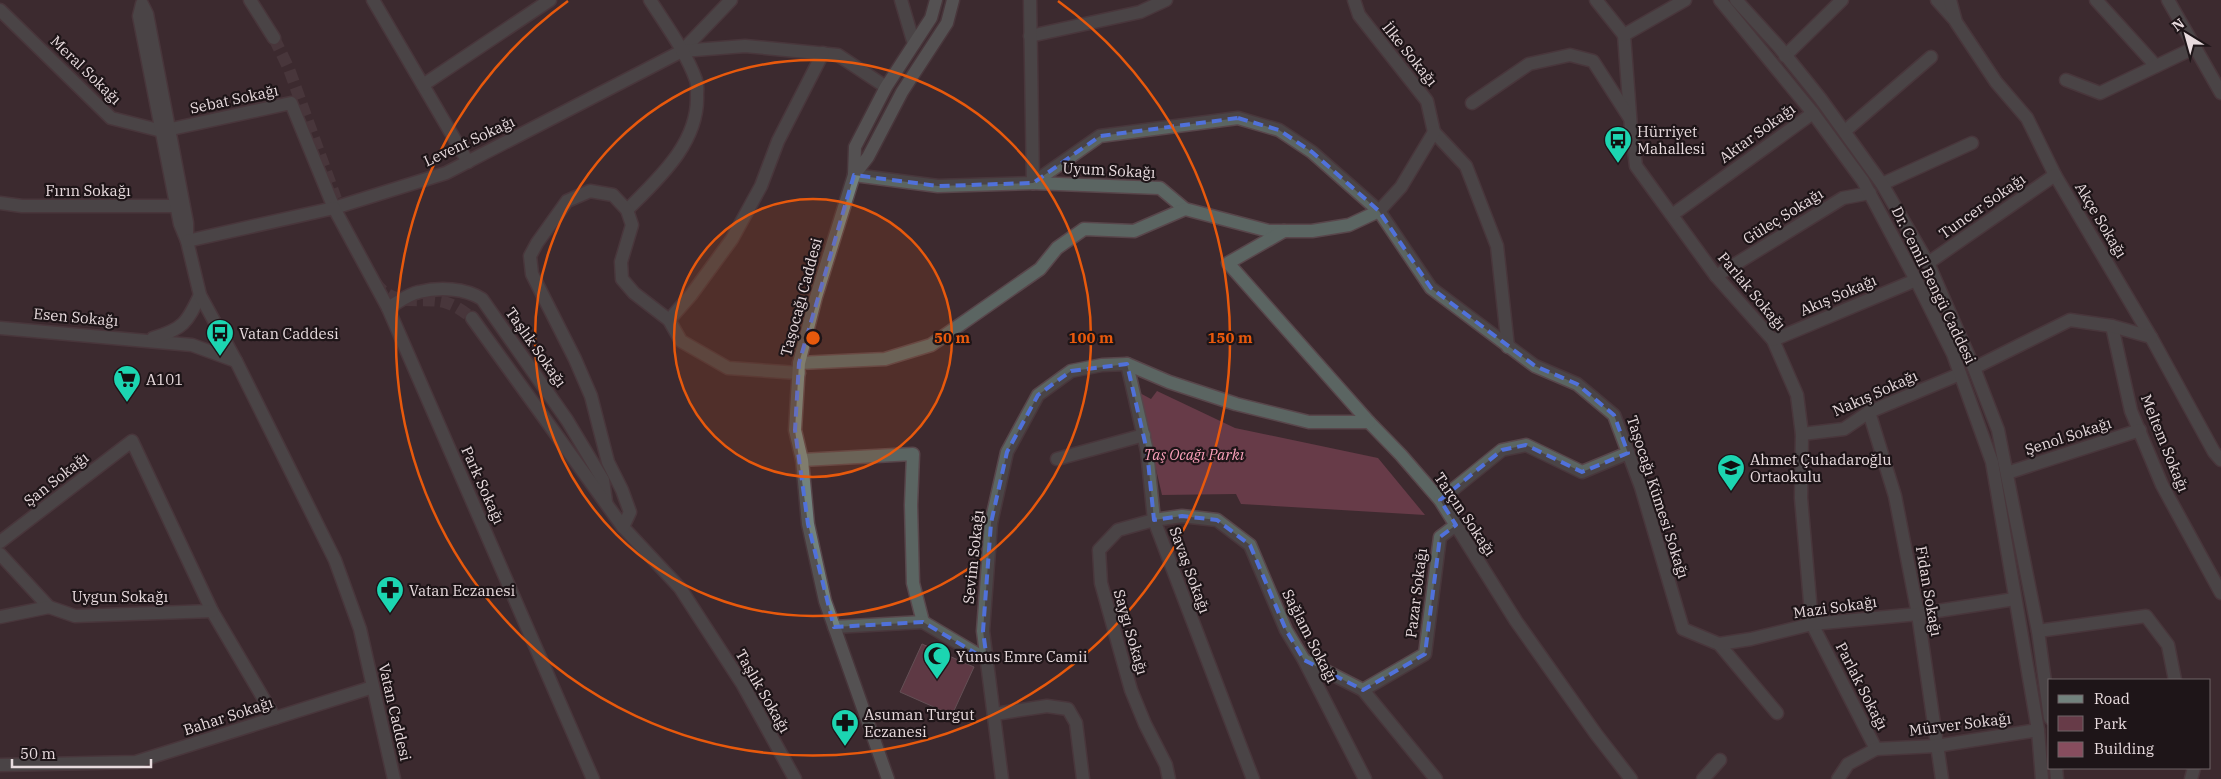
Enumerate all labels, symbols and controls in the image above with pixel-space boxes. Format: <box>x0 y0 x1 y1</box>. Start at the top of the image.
north arrow <box>2161 10 2211 60</box>
text: N <box>2168 14 2188 35</box>
street label: İlke Sokağı <box>1378 18 1442 90</box>
street label: Meral Sokağı <box>47 32 126 109</box>
street label: Sebat Sokağı <box>188 80 280 118</box>
street label: Aktar Sokağı <box>1715 99 1799 167</box>
street label: Levent Sokağı <box>420 112 518 170</box>
place label: Hürriyet Mahallesi <box>1637 122 1705 158</box>
bus stop icon: Hürriyet Mahallesi <box>1603 125 1633 164</box>
street label: Uyum Sokağı <box>1062 158 1156 182</box>
street label: Tuncer Sokağı <box>1935 169 2029 243</box>
street label: Akçe Sokağı <box>2071 179 2131 262</box>
street label: Fırın Sokağı <box>45 181 131 200</box>
street label: Güleç Sokağı <box>1739 184 1827 248</box>
street label: Dr. Cemil Bengü Caddesi <box>1888 203 1980 367</box>
street label: Taşocağı Caddesi <box>776 236 826 358</box>
street label: Parlak Sokağı <box>1714 248 1790 334</box>
street label: Akış Sokağı <box>1797 270 1879 320</box>
street label: Taşlık Sokağı <box>501 303 571 391</box>
street label: Esen Sokağı <box>33 304 119 330</box>
bus stop icon: Vatan Caddesi <box>205 318 235 357</box>
place label: Vatan Caddesi <box>239 324 339 343</box>
text: 50 m <box>934 328 970 347</box>
text: 100 m <box>1068 328 1114 347</box>
text: 150 m <box>1207 328 1253 347</box>
centre of rings <box>804 329 822 347</box>
supermarket icon: A101 <box>112 364 142 403</box>
street label: Nakış Sokağı <box>1829 366 1921 420</box>
place label: A101 <box>146 370 183 389</box>
street label: Meltem Sokağı <box>2137 391 2193 495</box>
street label: Taşocağı Kümesi Sokağı <box>1623 413 1693 581</box>
street label: Şenol Sokağı <box>2022 413 2114 459</box>
street label: Park Sokağı <box>457 443 509 527</box>
park label: Taş Ocağı Parkı <box>1144 445 1245 464</box>
street label: Şan Sokağı <box>20 448 92 510</box>
place label: Ahmet Çuhadaroğlu Ortaokulu <box>1750 450 1892 486</box>
school or university icon: Ahmet Çuhadaroğlu Ortaokulu <box>1716 453 1746 492</box>
street label: Tarçın Sokağı <box>1430 469 1500 560</box>
street label: Sevim Sokağı <box>959 509 987 605</box>
street label: Savaş Sokağı <box>1166 524 1215 616</box>
street label: Fidan Sokağı <box>1912 544 1946 638</box>
street label: Pazar Sokağı <box>1401 547 1431 639</box>
pharmacy icon: Vatan Eczanesi <box>375 575 405 614</box>
place label: Vatan Eczanesi <box>409 581 516 600</box>
street label: Sağlam Sokağı <box>1278 586 1342 686</box>
street label: Uygun Sokağı <box>72 587 168 606</box>
street label: Saygı Sokağı <box>1110 587 1152 677</box>
street label: Mazi Sokağı <box>1792 592 1878 622</box>
street label: Parlak Sokağı <box>1832 639 1892 733</box>
mosque icon: Yunus Emre Camii <box>922 641 952 680</box>
street label: Taşlık Sokağı <box>731 646 795 736</box>
place label: Yunus Emre Camii <box>956 647 1088 666</box>
street label: Vatan Caddesi <box>375 661 416 763</box>
legend <box>2048 679 2211 769</box>
text: Road <box>2094 689 2130 708</box>
street label: Bahar Sokağı <box>181 693 275 739</box>
place label: Asuman Turgut Eczanesi <box>864 705 975 741</box>
pharmacy icon: Asuman Turgut Eczanesi <box>830 708 860 747</box>
street label: Mürver Sokağı <box>1908 708 2012 740</box>
text: Park <box>2094 714 2127 733</box>
scale bar <box>12 736 151 768</box>
text: Building <box>2094 739 2154 758</box>
text: 50 m <box>20 744 56 763</box>

